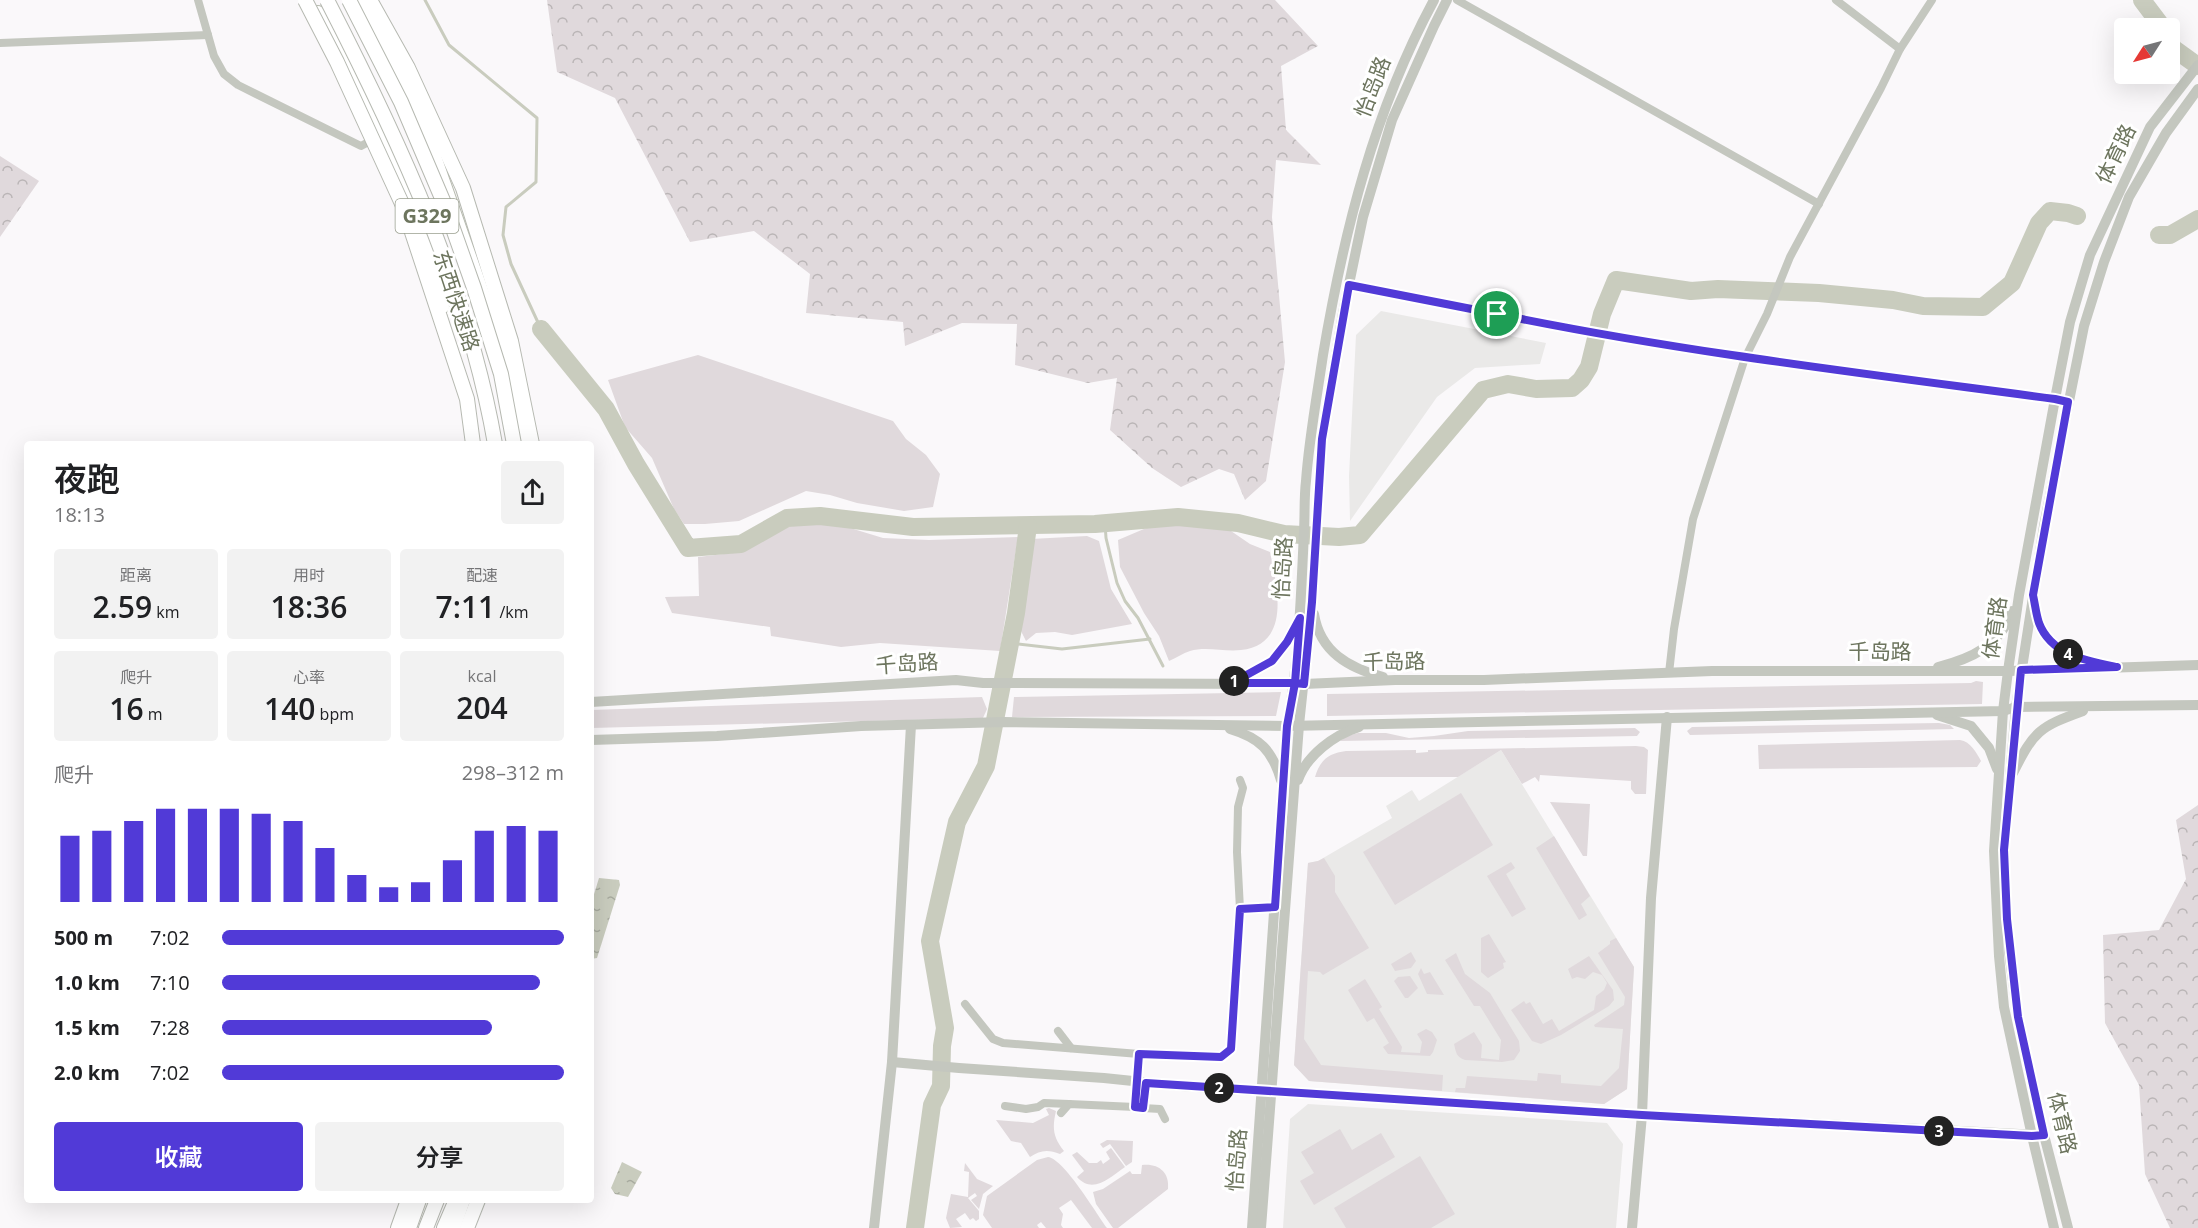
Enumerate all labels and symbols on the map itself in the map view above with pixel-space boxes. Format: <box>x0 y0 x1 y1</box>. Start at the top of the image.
north arrow <box>2114 18 2180 84</box>
street label: 怡岛路 <box>1348 52 1396 121</box>
street label: 体育路 <box>2089 119 2141 188</box>
road number: G329 <box>396 199 458 233</box>
street label: 东西快速路 <box>427 246 486 355</box>
pin <box>1471 288 1522 339</box>
street label: 怡岛路 <box>1266 536 1298 600</box>
street label: 体育路 <box>1976 595 2012 661</box>
street label: 千岛路 <box>1849 637 1912 665</box>
pin: 4 <box>2053 639 2083 669</box>
street label: 千岛路 <box>1362 646 1426 676</box>
street label: 千岛路 <box>875 647 939 679</box>
pin: 1 <box>1219 666 1249 696</box>
pin: 2 <box>1204 1073 1234 1103</box>
street label: 体育路 <box>2042 1089 2084 1157</box>
pin: 3 <box>1924 1116 1954 1146</box>
street label: 怡岛路 <box>1220 1128 1252 1192</box>

